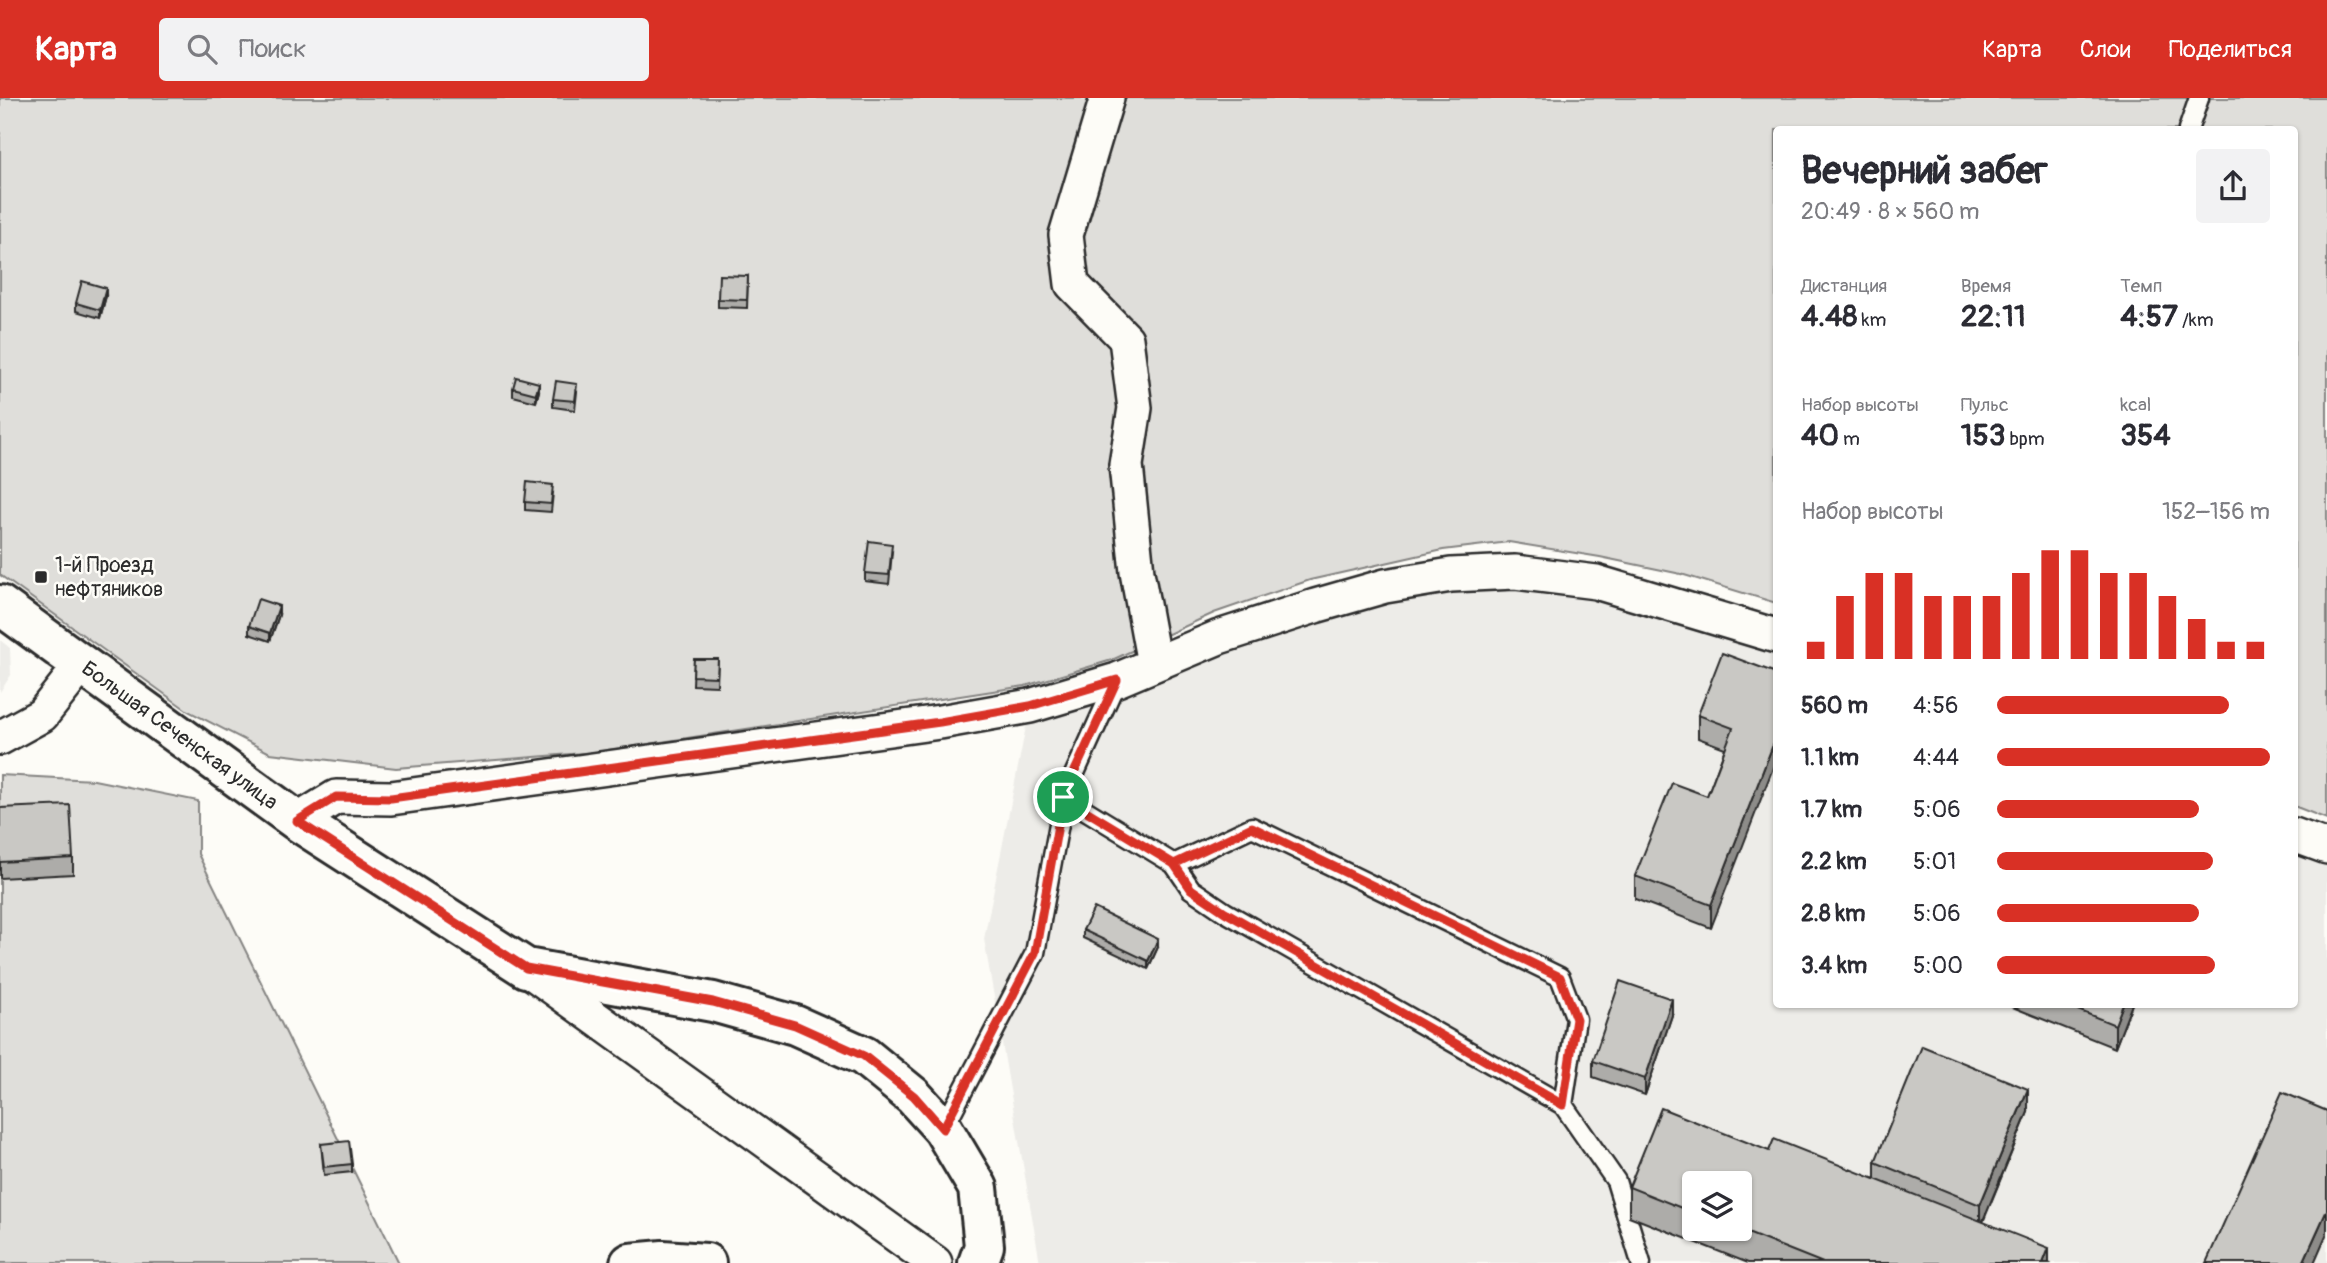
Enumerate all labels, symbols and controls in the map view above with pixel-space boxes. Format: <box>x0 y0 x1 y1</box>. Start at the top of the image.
search box <box>159 18 649 81</box>
text: Карта <box>35 29 117 70</box>
icon: search <box>183 30 221 68</box>
text: Поиск <box>239 33 307 65</box>
text: Карта <box>1982 35 2042 64</box>
text: Слои <box>2080 35 2131 64</box>
text: Поделиться <box>2169 35 2292 64</box>
text: Вечерний забег <box>1801 147 2048 195</box>
button: share <box>2196 149 2270 223</box>
text: 20:49 · 8 × 560 m <box>1801 197 1980 226</box>
text: Дистанция <box>1801 274 1887 298</box>
text: Время <box>1961 274 2011 298</box>
text: Темп <box>2120 274 2162 298</box>
text: 4.48 <box>1801 298 1858 335</box>
text: 22:11 <box>1961 298 2026 335</box>
text: 4:57 <box>2120 298 2178 335</box>
text: km <box>1858 308 1886 332</box>
text: /km <box>2178 308 2214 332</box>
text: Набор высоты <box>1801 393 1919 417</box>
text: Пульс <box>1961 393 2009 417</box>
text: kcal <box>2120 393 2151 417</box>
text: 40 <box>1801 417 1839 454</box>
text: 153 <box>1961 417 2005 454</box>
text: 354 <box>2120 417 2171 454</box>
text: m <box>1839 427 1860 451</box>
text: bpm <box>2005 427 2045 451</box>
text: Набор высоты <box>1801 497 1943 526</box>
text: 152–156 m <box>2162 497 2270 526</box>
place label: 1-й Проезд нефтяников <box>55 552 163 603</box>
marker: 1-й Проезд нефтяников <box>33 569 49 585</box>
street label: Большая Сеченская улица <box>76 655 283 816</box>
text: 560 m <box>1801 691 1868 720</box>
text: 4:56 <box>1913 691 1958 720</box>
text: 1.1 km <box>1801 743 1859 772</box>
text: 4:44 <box>1913 743 1959 772</box>
pin <box>1033 767 1093 827</box>
icon: arrive <box>1044 778 1082 816</box>
text: 1.7 km <box>1801 795 1862 824</box>
text: 5:06 <box>1913 795 1961 824</box>
text: 2.2 km <box>1801 847 1867 876</box>
text: 5:01 <box>1913 847 1956 876</box>
text: 2.8 km <box>1801 899 1866 928</box>
text: 5:06 <box>1913 899 1961 928</box>
text: 3.4 km <box>1801 951 1867 980</box>
text: 5:00 <box>1913 951 1963 980</box>
map controls <box>1682 1171 1752 1241</box>
button: layers <box>1682 1171 1752 1241</box>

